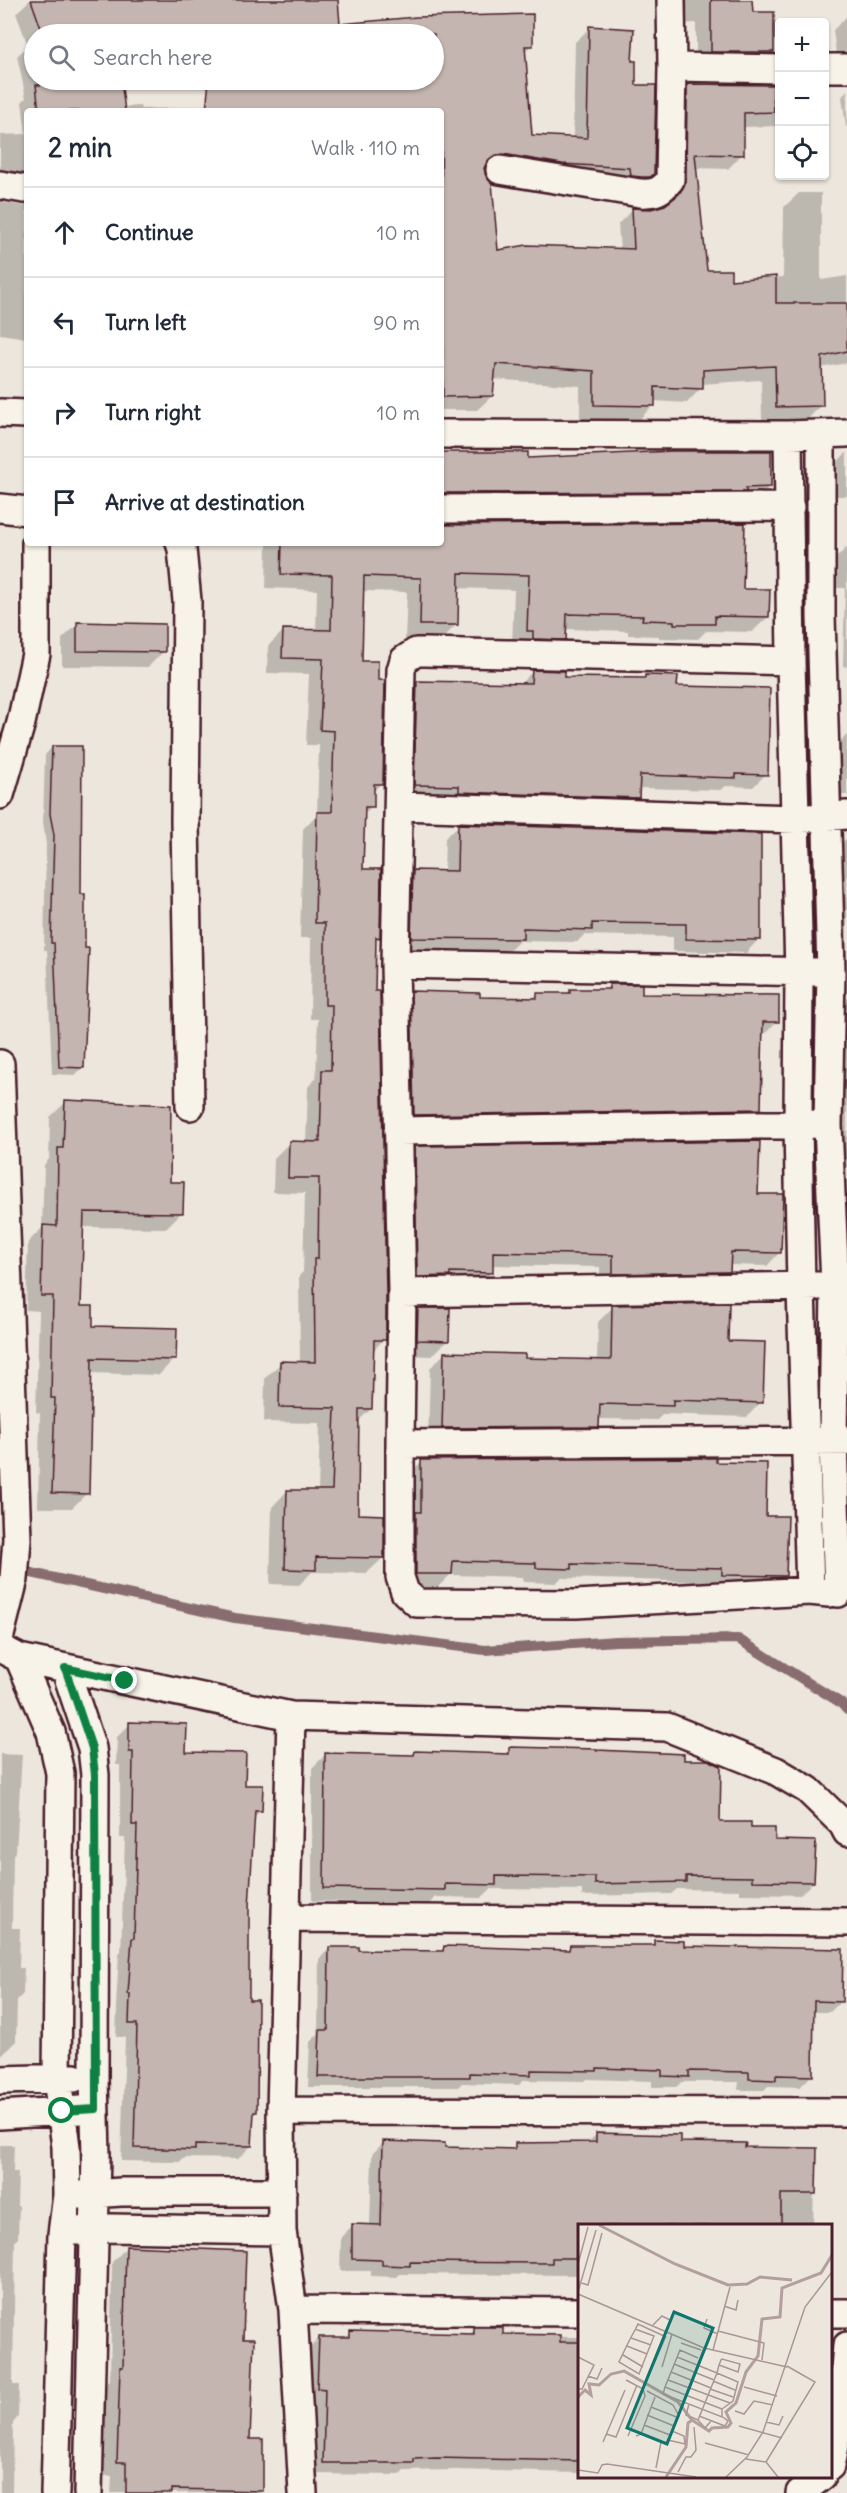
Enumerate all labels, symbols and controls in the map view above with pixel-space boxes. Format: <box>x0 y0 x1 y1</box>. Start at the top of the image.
map controls <box>775 18 829 180</box>
button: + <box>775 18 829 72</box>
search box <box>24 24 444 90</box>
icon: search <box>45 41 78 74</box>
text: Search here <box>93 43 212 71</box>
button: − <box>775 72 829 126</box>
button: locate <box>775 126 829 180</box>
text: 2 min <box>48 131 112 164</box>
text: Walk · 110 m <box>311 135 420 160</box>
icon: ahead <box>48 216 81 249</box>
text: Continue <box>105 218 194 246</box>
text: 10 m <box>377 220 420 245</box>
icon: left <box>48 306 81 339</box>
text: Turn left <box>105 308 186 336</box>
text: 90 m <box>373 310 420 335</box>
icon: right <box>48 396 81 429</box>
text: Turn right <box>105 398 201 426</box>
text: 10 m <box>377 400 420 425</box>
icon: arrive <box>48 486 81 519</box>
text: Arrive at destination <box>105 488 305 516</box>
route end <box>111 1667 137 1693</box>
route start <box>48 2097 74 2123</box>
inset map <box>578 2224 832 2478</box>

